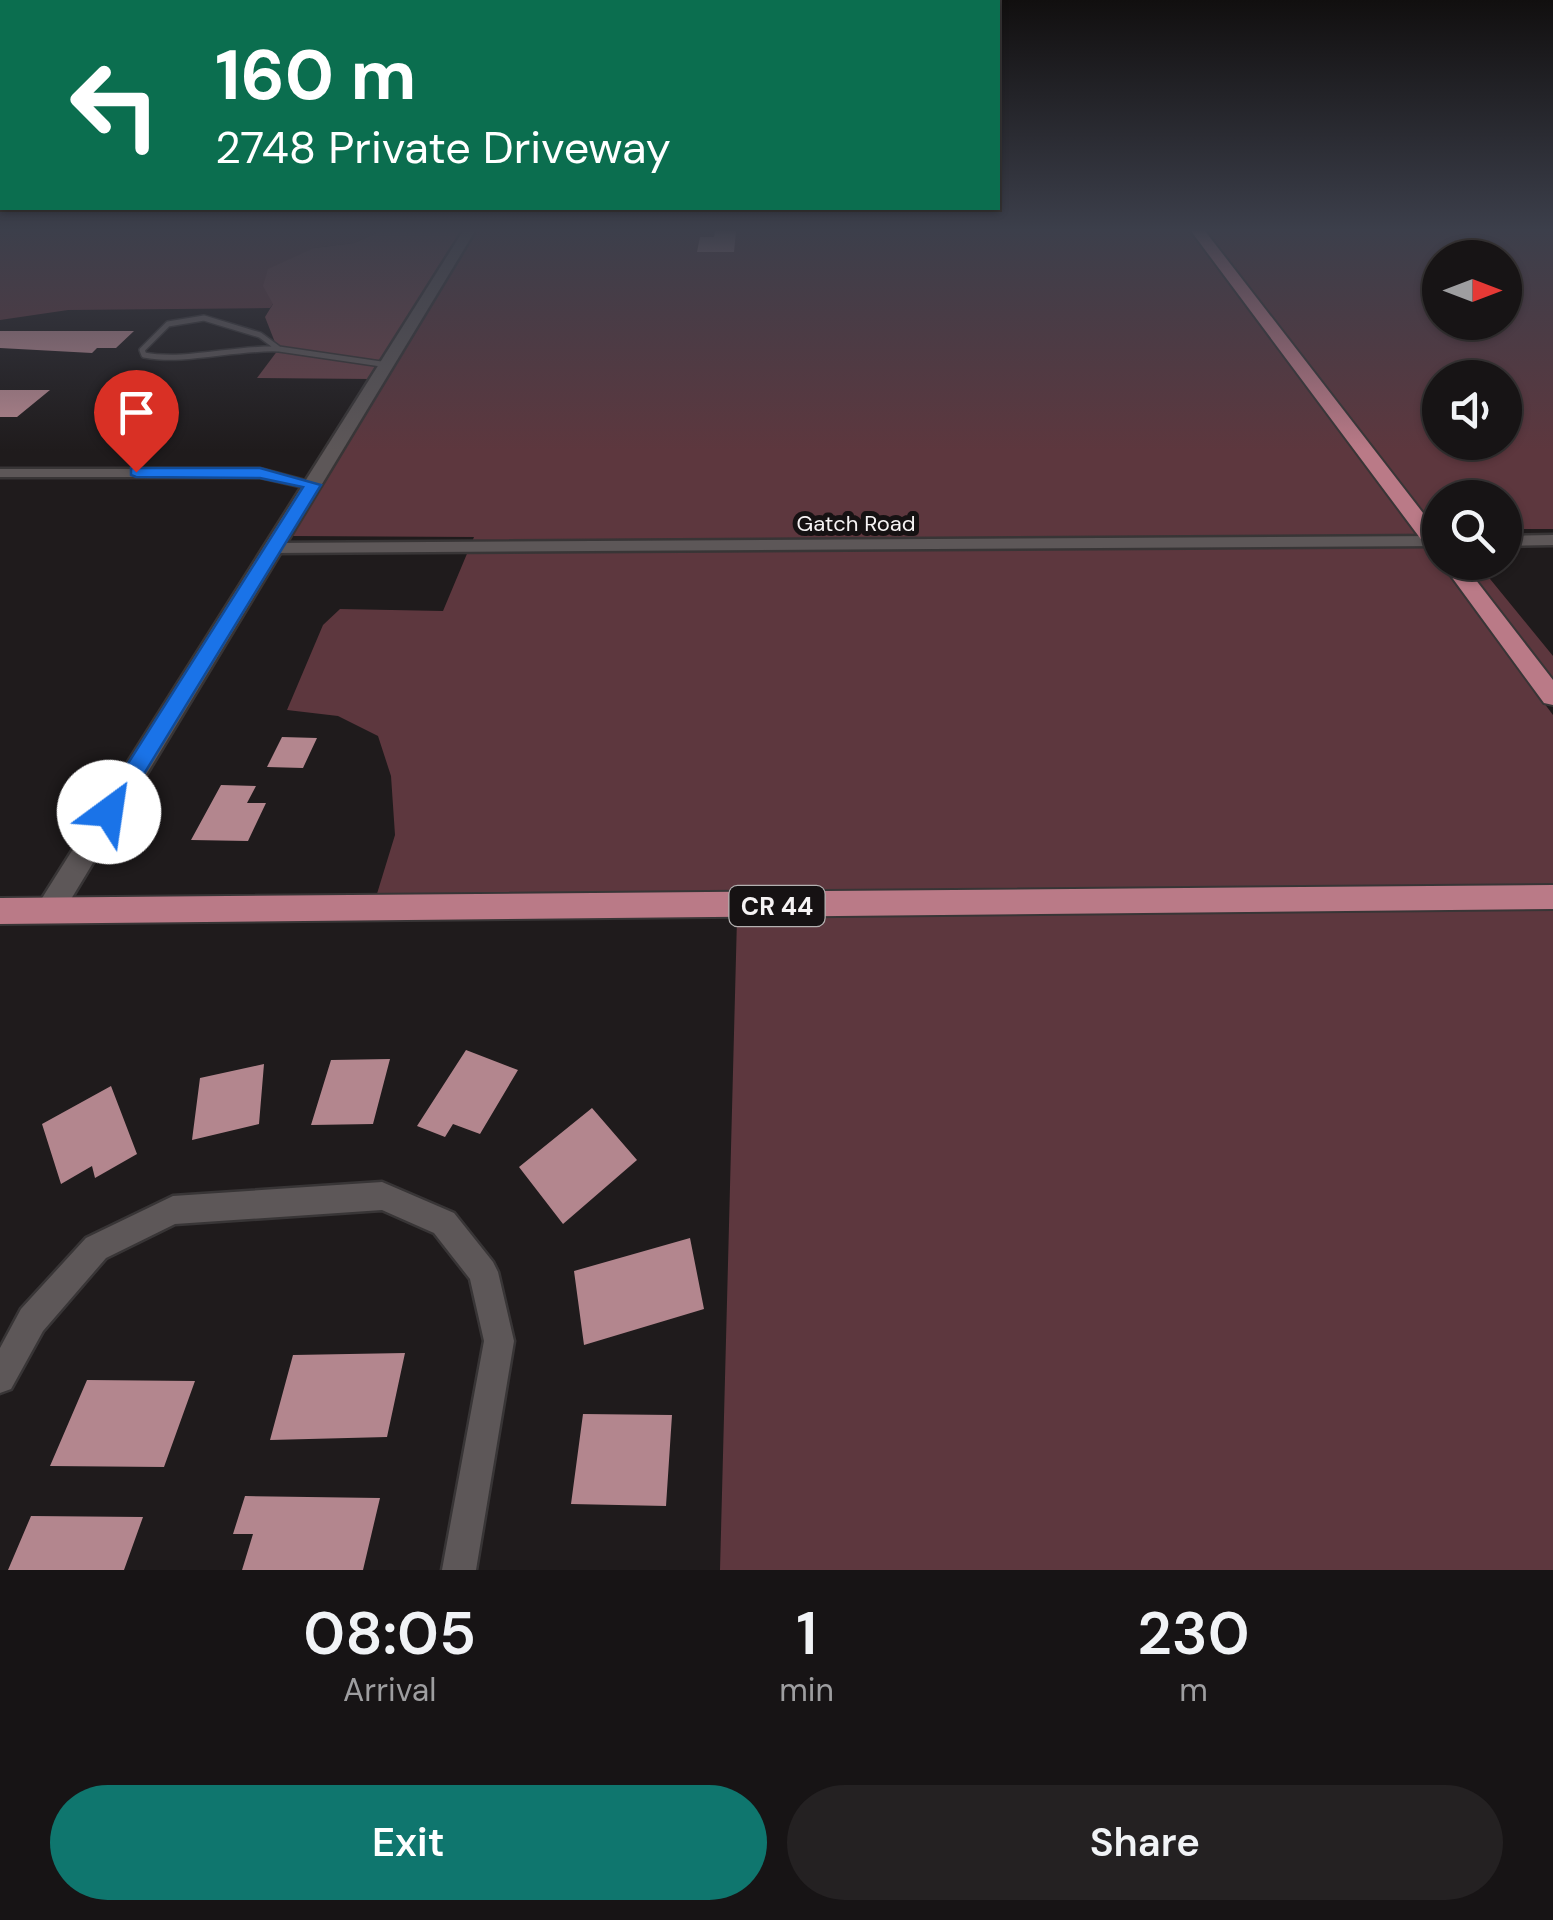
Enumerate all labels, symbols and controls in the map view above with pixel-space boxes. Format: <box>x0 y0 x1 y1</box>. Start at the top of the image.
text: 160 m <box>215 30 416 121</box>
icon: left <box>50 40 180 170</box>
text: 2748 Private Driveway <box>215 118 671 177</box>
north arrow <box>1422 240 1522 340</box>
map controls <box>1422 240 1522 580</box>
button: sound <box>1422 360 1522 460</box>
pin <box>94 370 179 473</box>
icon: arrive <box>109 385 164 440</box>
button: search <box>1422 480 1522 580</box>
street label: Gatch Road <box>797 509 915 538</box>
position arrow <box>57 760 161 864</box>
road number: CR 44 <box>730 886 824 926</box>
text: 08:05 <box>303 1594 476 1673</box>
text: 1 <box>796 1594 817 1673</box>
text: 230 <box>1137 1594 1250 1673</box>
text: Arrival <box>343 1669 436 1711</box>
text: min <box>779 1669 834 1711</box>
text: m <box>1179 1669 1208 1711</box>
button: Exit <box>50 1785 767 1900</box>
button: Share <box>787 1785 1503 1900</box>

